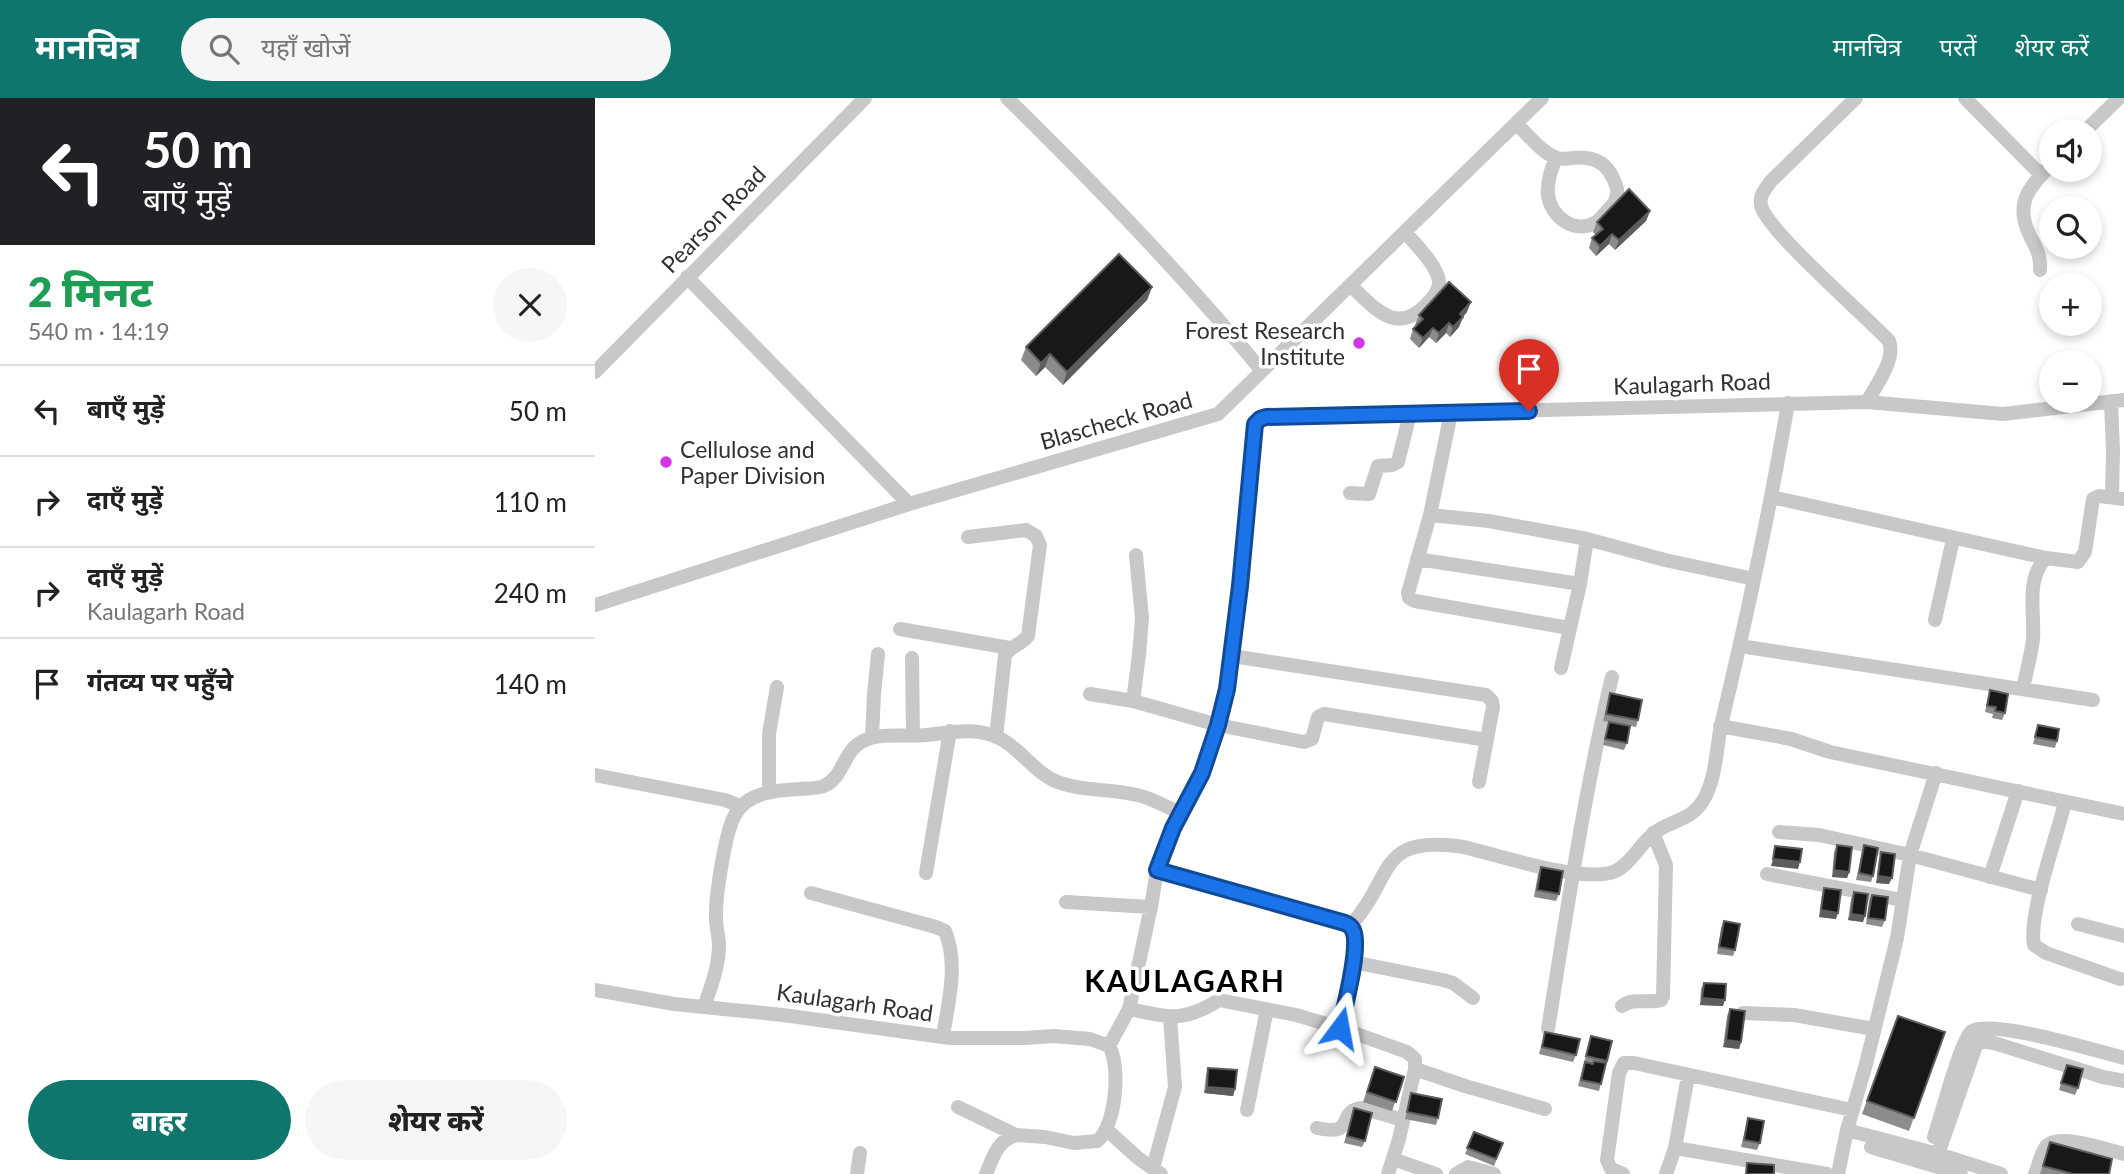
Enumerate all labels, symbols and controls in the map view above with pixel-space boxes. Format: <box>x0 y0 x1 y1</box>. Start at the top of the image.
search box <box>181 18 671 81</box>
text: मानचित्र <box>35 26 139 66</box>
icon: search <box>205 30 243 68</box>
text: यहाँ खोजें <box>261 31 351 63</box>
text: मानचित्र <box>1833 32 1901 61</box>
text: परतें <box>1939 32 1977 61</box>
text: शेयर करें <box>2015 32 2089 61</box>
map controls <box>2039 119 2102 413</box>
button: sound <box>2039 119 2102 182</box>
text: 50 m <box>143 120 253 178</box>
icon: left <box>28 126 119 217</box>
street label: Pearson Road <box>655 160 771 278</box>
text: बाएँ मुड़ें <box>143 179 232 218</box>
button: search <box>2039 196 2102 259</box>
text: 2 मिनट <box>28 266 153 316</box>
button: close <box>493 268 567 342</box>
button: + <box>2039 273 2102 336</box>
place label: Forest Research Institute <box>1185 316 1345 370</box>
text: 540 m · 14:19 <box>28 317 170 345</box>
marker: Forest Research Institute <box>1351 335 1367 351</box>
pin <box>1499 339 1559 411</box>
icon: arrive <box>1510 350 1548 388</box>
button: − <box>2039 350 2102 413</box>
street label: Kaulagarh Road <box>1613 366 1771 400</box>
street label: Blascheck Road <box>1037 385 1195 455</box>
icon: left <box>28 392 66 430</box>
text: बाएँ मुड़ें <box>87 392 165 424</box>
text: 50 m <box>509 395 567 427</box>
place label: Cellulose and Paper Division <box>680 435 825 489</box>
marker: Cellulose and Paper Division <box>658 454 674 470</box>
icon: right <box>28 483 66 521</box>
text: दाएँ मुड़ें <box>87 483 163 515</box>
text: 110 m <box>494 486 567 518</box>
text: दाएँ मुड़ें <box>87 560 163 592</box>
icon: right <box>28 574 66 612</box>
text: 240 m <box>494 577 567 609</box>
text: Kaulagarh Road <box>87 597 245 625</box>
icon: arrive <box>28 665 66 703</box>
text: गंतव्य पर पहुँचे <box>87 665 233 697</box>
text: 140 m <box>494 668 567 700</box>
district label: KAULAGARH <box>1084 962 1286 998</box>
street label: Kaulagarh Road <box>775 977 935 1027</box>
position arrow <box>1303 991 1377 1065</box>
button: बाहर <box>28 1080 291 1160</box>
button: शेयर करें <box>305 1080 567 1160</box>

